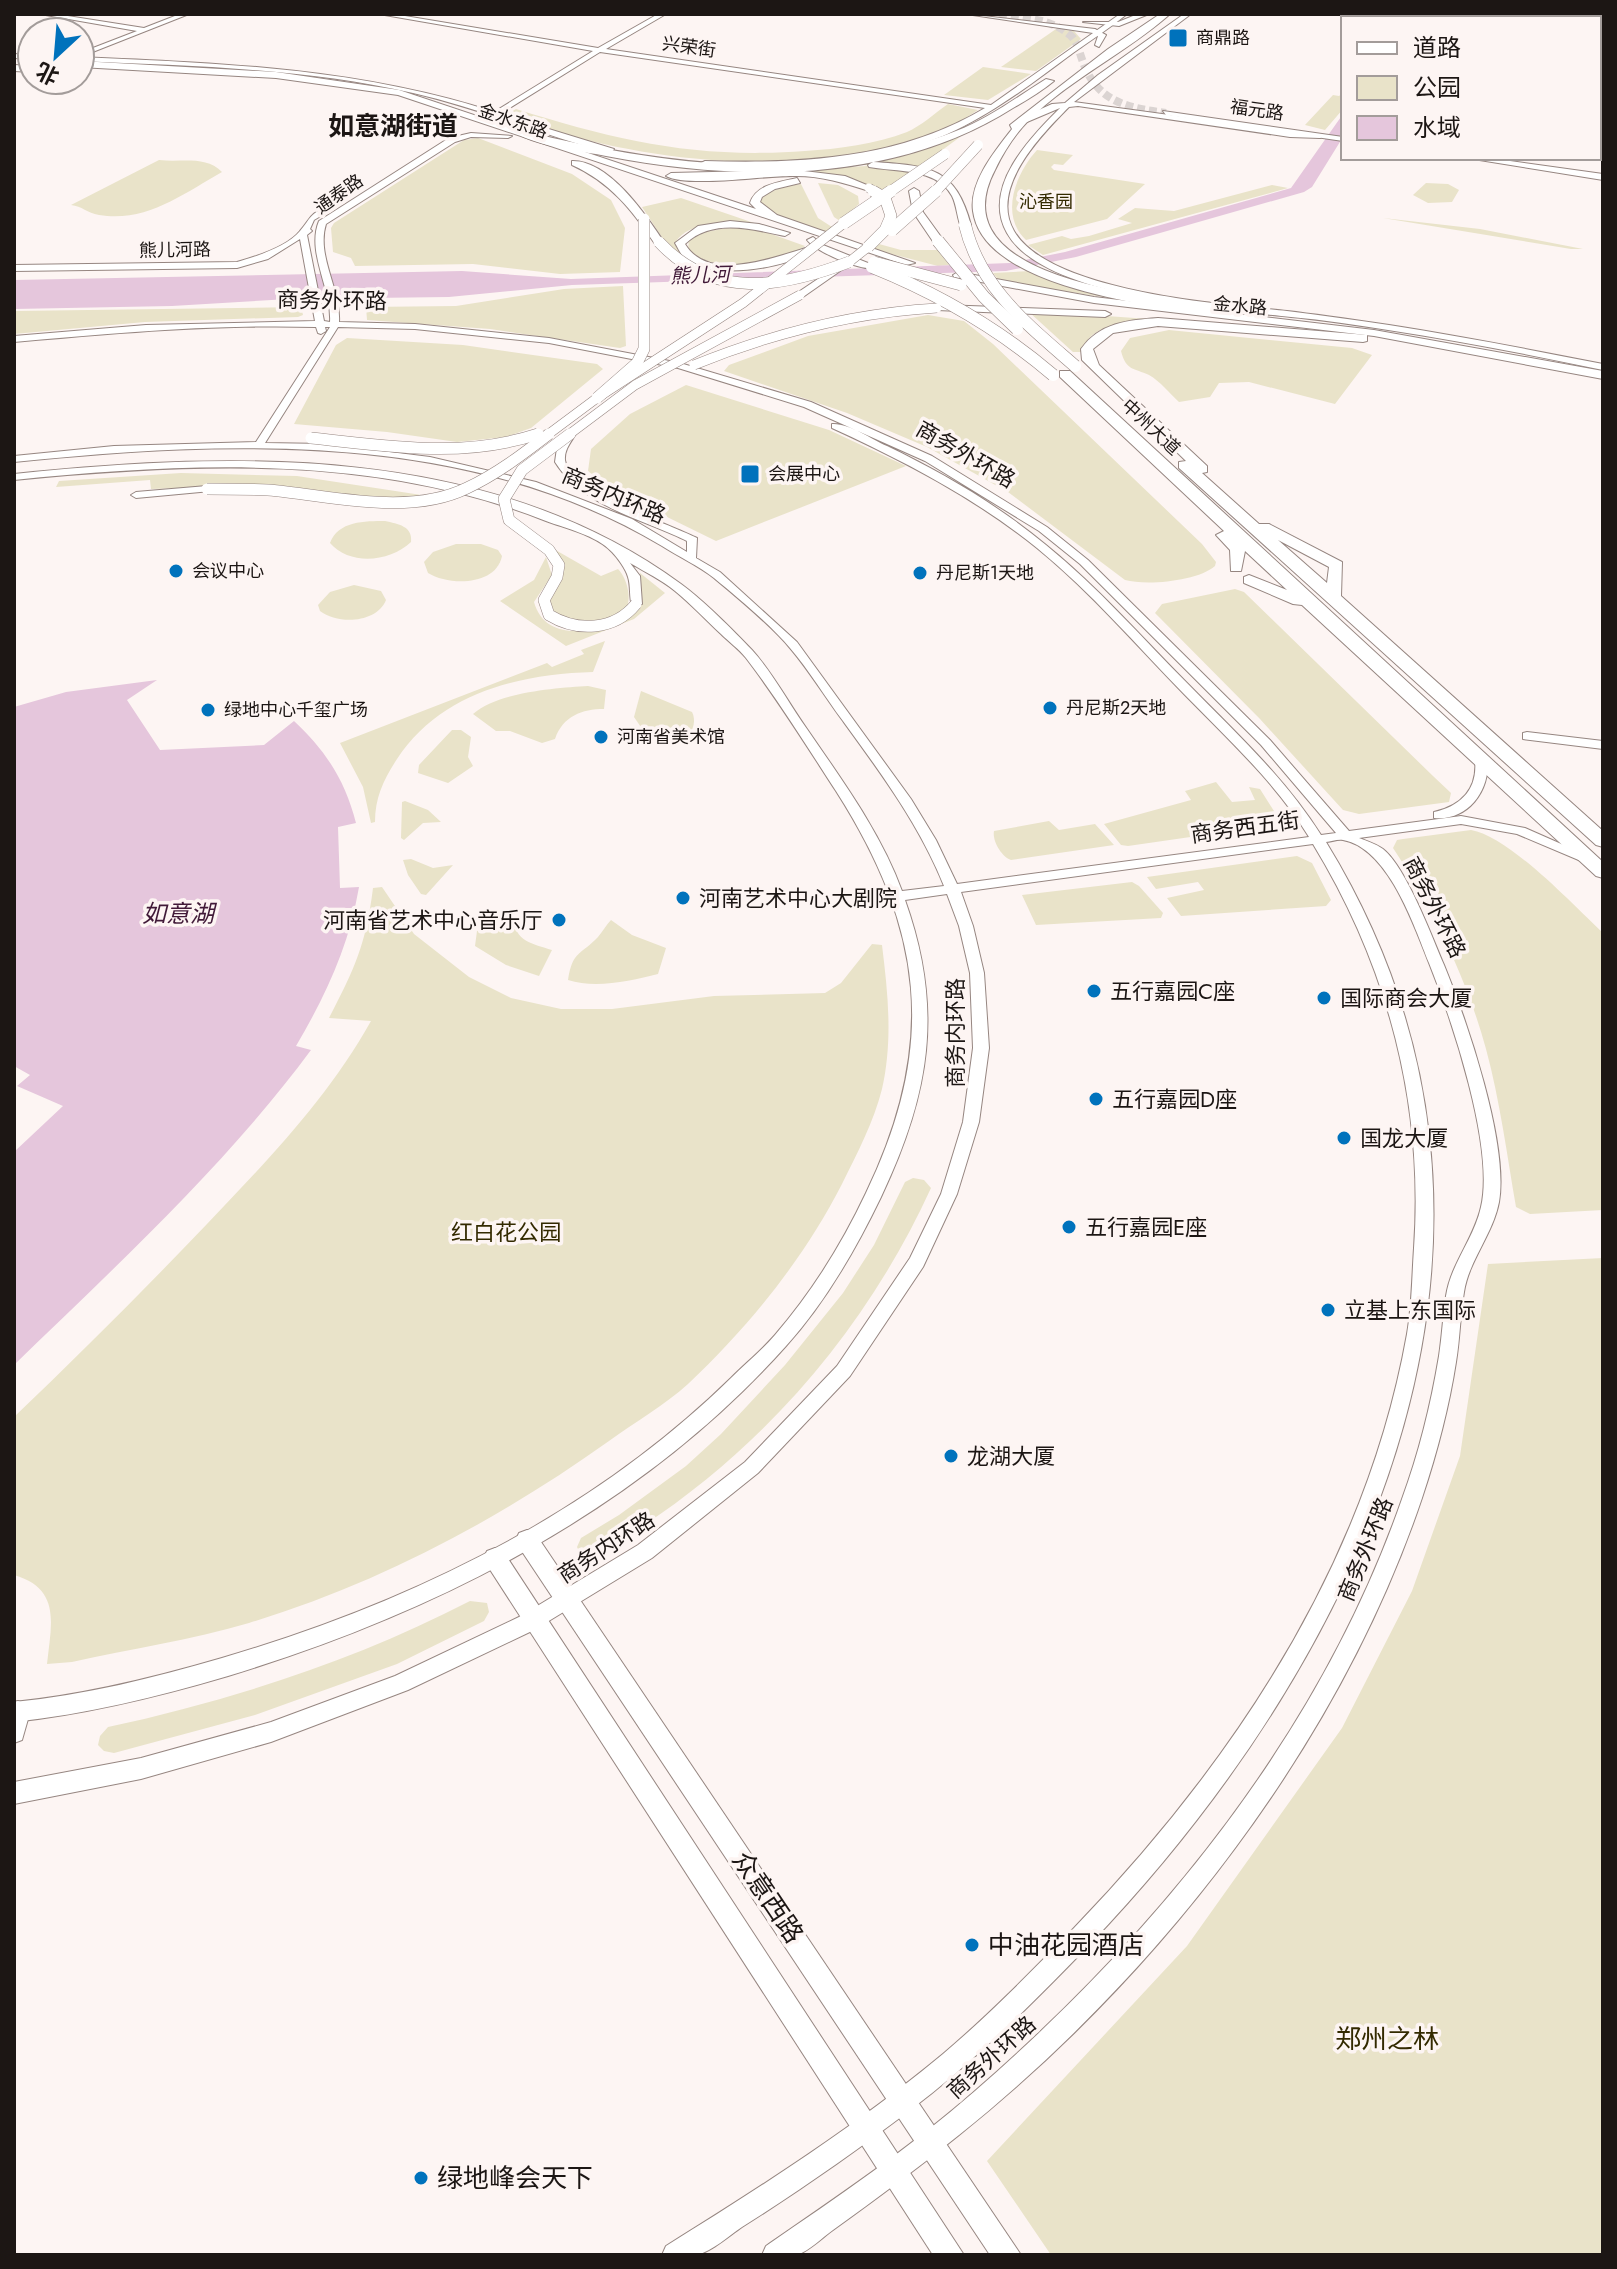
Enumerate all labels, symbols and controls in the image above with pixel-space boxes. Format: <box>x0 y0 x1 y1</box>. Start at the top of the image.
north arrow <box>16 16 96 96</box>
legend <box>1341 16 1601 160</box>
place label: 商鼎路 <box>1196 25 1250 51</box>
marker: 商鼎路 <box>1167 27 1189 49</box>
street label: 兴荣街 <box>660 30 718 64</box>
text: 道路 <box>1413 30 1461 65</box>
text: 北 <box>30 55 64 93</box>
text: 公园 <box>1413 70 1461 105</box>
street label: 福元路 <box>1228 93 1286 127</box>
street label: 金水东路 <box>475 97 551 145</box>
district label: 如意湖街道 <box>328 107 458 145</box>
text: 水域 <box>1413 110 1461 145</box>
street label: 通泰路 <box>309 168 369 220</box>
park label: 沁香园 <box>1019 189 1073 215</box>
street label: 熊儿河路 <box>139 236 211 264</box>
water label: 熊儿河 <box>670 260 735 291</box>
street label: 商务外环路 <box>277 283 387 317</box>
street label: 金水路 <box>1212 291 1268 321</box>
street label: 中州大道 <box>1116 393 1186 461</box>
street label: 商务外环路 <box>910 413 1022 495</box>
street label: 商务内环路 <box>557 459 671 531</box>
place label: 会展中心 <box>768 461 840 487</box>
marker: 会展中心 <box>739 463 761 485</box>
place label: 会议中心 <box>192 558 264 584</box>
place label: 丹尼斯1天地 <box>936 560 1034 586</box>
marker: 会议中心 <box>167 562 185 580</box>
marker: 丹尼斯1天地 <box>911 564 929 582</box>
place label: 丹尼斯2天地 <box>1066 695 1166 721</box>
place label: 绿地中心千玺广场 <box>224 697 368 723</box>
marker: 丹尼斯2天地 <box>1041 699 1059 717</box>
marker: 绿地中心千玺广场 <box>199 701 217 719</box>
place label: 河南省美术馆 <box>617 724 725 750</box>
marker: 河南省美术馆 <box>592 728 610 746</box>
street label: 商务西五街 <box>1188 804 1302 850</box>
street label: 商务外环路 <box>1396 851 1474 963</box>
place label: 河南艺术中心大剧院 <box>699 882 897 914</box>
marker: 河南艺术中心大剧院 <box>674 889 692 907</box>
water label: 如意湖 <box>142 896 218 931</box>
place label: 河南省艺术中心音乐厅 <box>323 904 543 936</box>
marker: 河南省艺术中心音乐厅 <box>550 911 568 929</box>
place label: 五行嘉园C座 <box>1110 975 1235 1007</box>
street label: 商务内环路 <box>939 978 971 1088</box>
marker: 五行嘉园C座 <box>1085 982 1103 1000</box>
place label: 国际商会大厦 <box>1340 982 1472 1014</box>
marker: 国际商会大厦 <box>1315 989 1333 1007</box>
place label: 五行嘉园D座 <box>1112 1083 1237 1115</box>
marker: 五行嘉园D座 <box>1087 1090 1105 1108</box>
place label: 国龙大厦 <box>1360 1122 1448 1154</box>
marker: 国龙大厦 <box>1335 1129 1353 1147</box>
place label: 五行嘉园E座 <box>1085 1211 1207 1243</box>
park label: 红白花公园 <box>451 1216 561 1248</box>
marker: 五行嘉园E座 <box>1060 1218 1078 1236</box>
place label: 立基上东国际 <box>1344 1294 1476 1326</box>
marker: 立基上东国际 <box>1319 1301 1337 1319</box>
place label: 龙湖大厦 <box>967 1440 1055 1472</box>
marker: 龙湖大厦 <box>942 1447 960 1465</box>
street label: 商务外环路 <box>1330 1492 1400 1606</box>
street label: 商务内环路 <box>551 1504 661 1590</box>
street label: 众意西路 <box>723 1843 813 1951</box>
place label: 中油花园酒店 <box>988 1926 1144 1964</box>
marker: 中油花园酒店 <box>963 1936 981 1954</box>
street label: 商务外环路 <box>939 2008 1043 2106</box>
park label: 郑州之林 <box>1335 2020 1439 2058</box>
place label: 绿地峰会天下 <box>437 2159 593 2197</box>
marker: 绿地峰会天下 <box>412 2169 430 2187</box>

